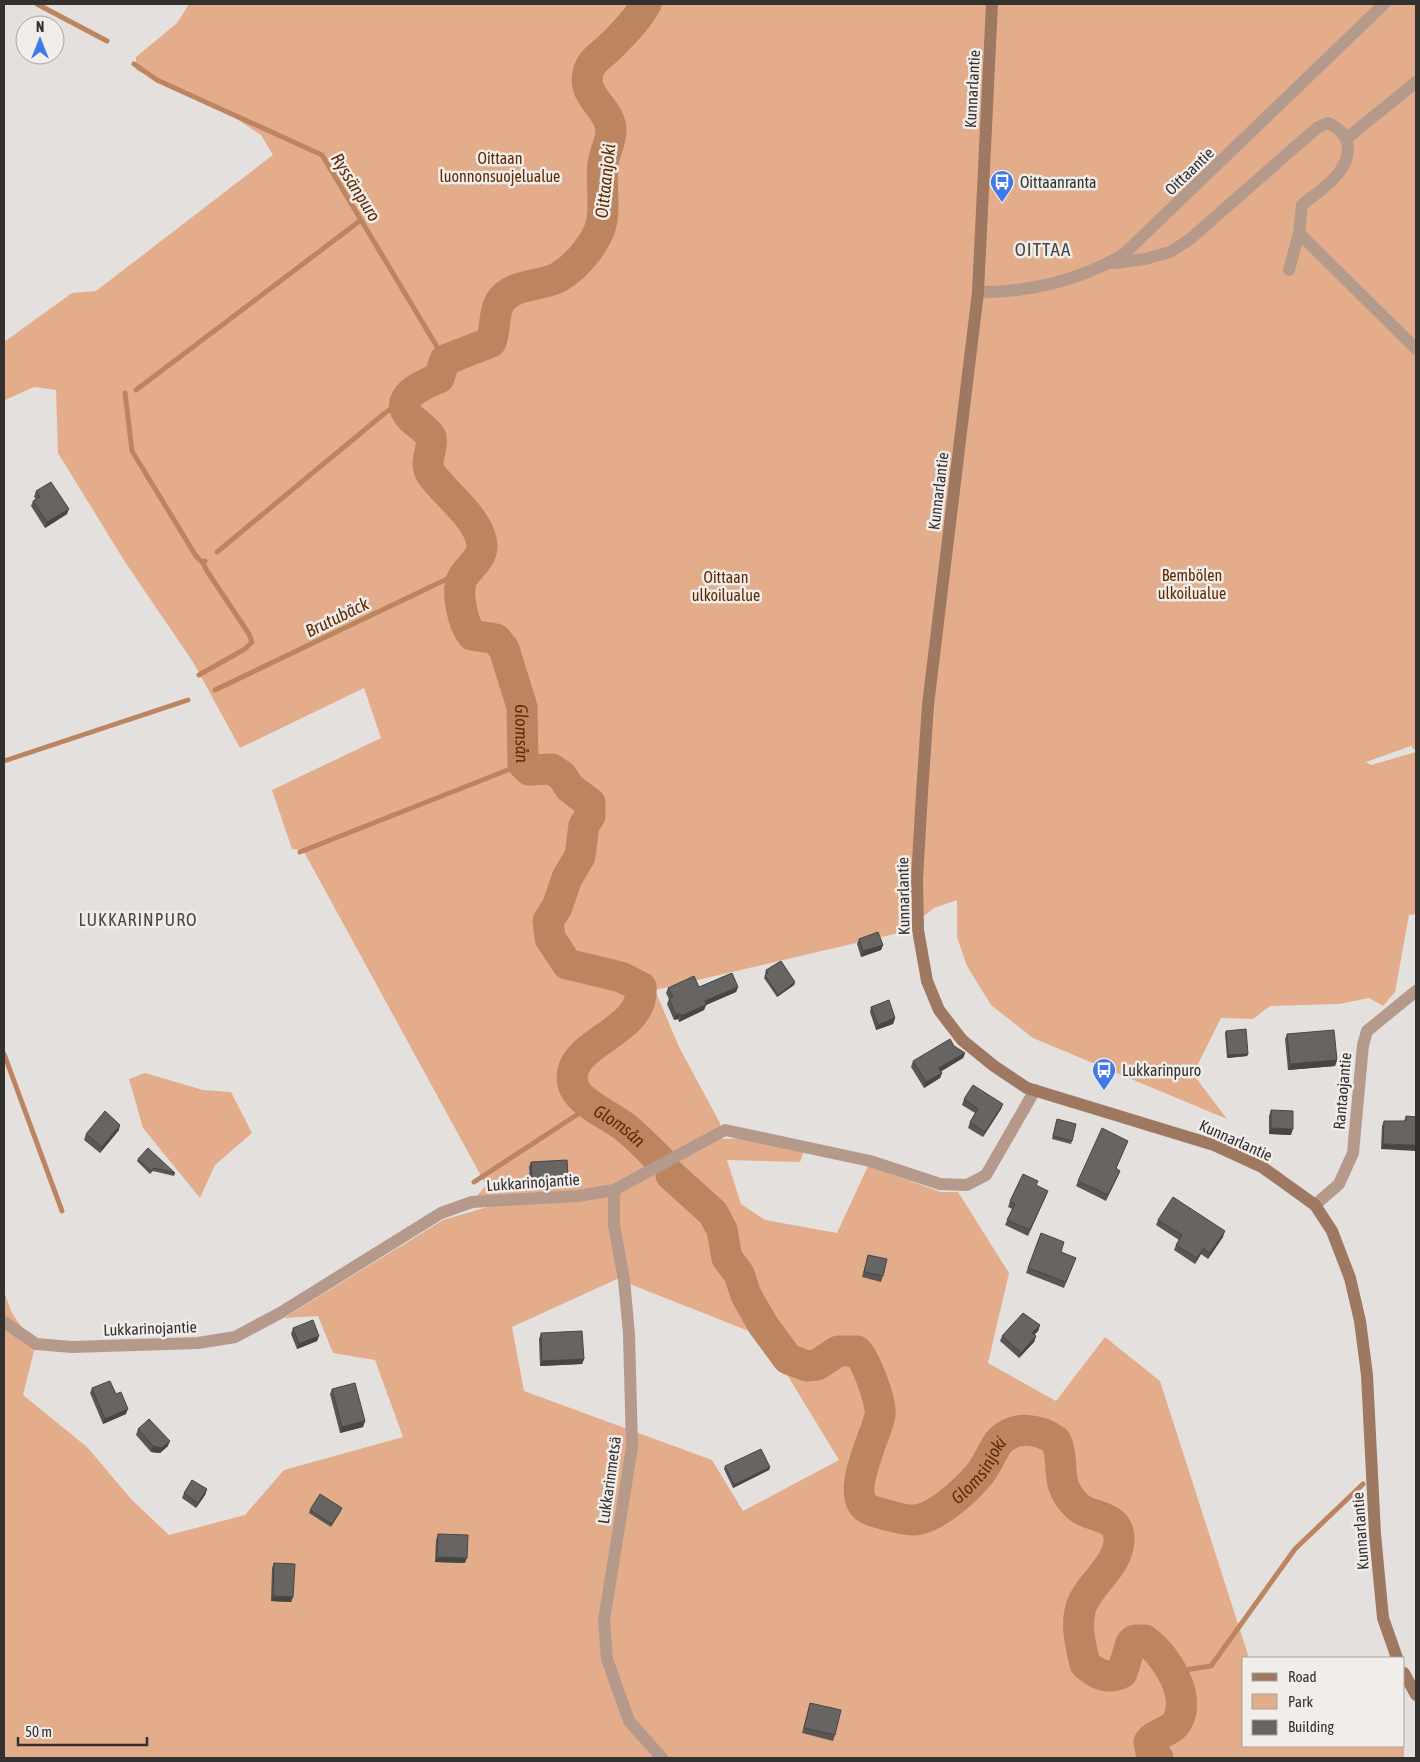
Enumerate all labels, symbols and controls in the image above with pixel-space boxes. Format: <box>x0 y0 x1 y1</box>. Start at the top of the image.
north arrow <box>15 15 65 65</box>
text: N <box>36 19 44 35</box>
street label: Kunnarlantie <box>961 50 983 128</box>
water label: Oittaanjoki <box>591 143 619 219</box>
street label: Oittaantie <box>1161 144 1217 198</box>
water label: Ryssänpuro <box>327 149 385 225</box>
park label: Oittaan luonnonsuojelualue <box>440 149 560 186</box>
bus stop icon: Oittaanranta <box>989 169 1015 203</box>
place label: Oittaanranta <box>1020 173 1097 191</box>
district label: OITTAA <box>1015 238 1071 260</box>
street label: Kunnarlantie <box>924 451 952 531</box>
park label: Bembölen ulkoilualue <box>1158 566 1226 602</box>
park label: Oittaan ulkoilualue <box>692 568 760 604</box>
water label: Brutubäck <box>302 592 373 641</box>
water label: Glomsån <box>511 704 533 763</box>
street label: Kunnarlantie <box>893 857 913 935</box>
district label: LUKKARINPURO <box>78 909 198 930</box>
street label: Rantaojantie <box>1330 1052 1355 1130</box>
bus stop icon: Lukkarinpuro <box>1091 1057 1117 1091</box>
place label: Lukkarinpuro <box>1122 1061 1201 1080</box>
water label: Glomsån <box>590 1100 650 1151</box>
street label: Kunnarlantie <box>1197 1116 1275 1164</box>
street label: Lukkarinojantie <box>486 1170 580 1195</box>
street label: Lukkarinojantie <box>103 1317 197 1340</box>
water label: Glomsinjoki <box>946 1431 1009 1508</box>
street label: Lukkarinmetsä <box>594 1435 624 1525</box>
street label: Kunnarlantie <box>1348 1491 1372 1571</box>
legend <box>1242 1657 1405 1747</box>
text: Road <box>1288 1668 1317 1685</box>
text: Park <box>1288 1693 1313 1710</box>
scale bar <box>18 1714 146 1746</box>
text: Building <box>1288 1718 1334 1735</box>
text: 50 m <box>25 1723 52 1740</box>

